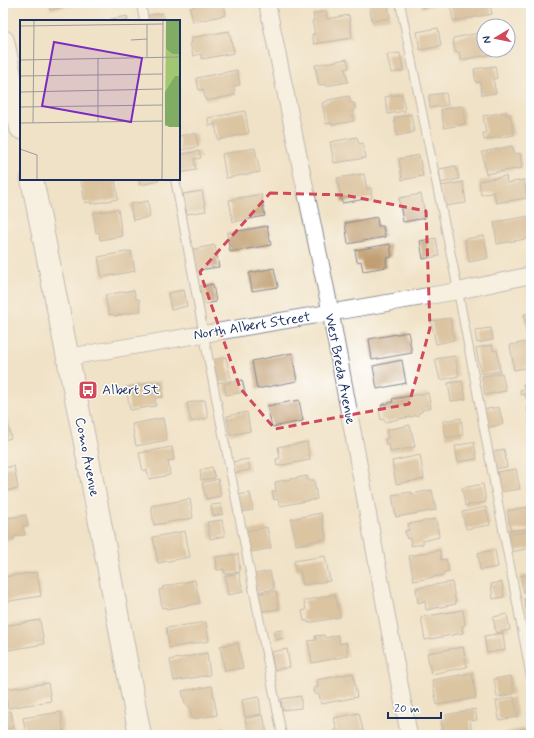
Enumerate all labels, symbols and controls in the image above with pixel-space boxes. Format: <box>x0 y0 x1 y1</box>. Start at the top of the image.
north arrow <box>476 18 516 58</box>
inset map <box>20 20 180 180</box>
text: N <box>480 35 495 44</box>
street label: North Albert Street <box>192 308 312 344</box>
street label: West Breda Avenue <box>320 312 360 426</box>
bus stop icon: Albert St <box>77 379 99 401</box>
place label: Albert St <box>102 381 160 399</box>
street label: Como Avenue <box>71 416 104 499</box>
scale bar <box>388 694 441 720</box>
text: 20 m <box>394 701 420 717</box>

